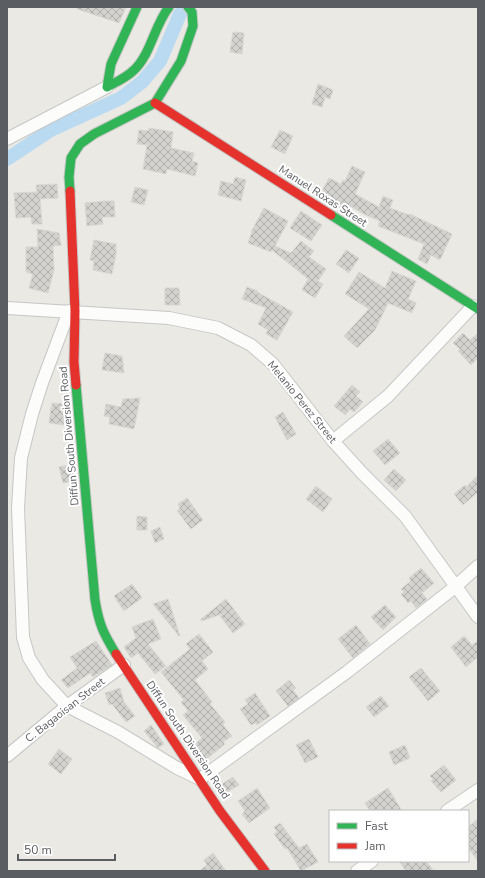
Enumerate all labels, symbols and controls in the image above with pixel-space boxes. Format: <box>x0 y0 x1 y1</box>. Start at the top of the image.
street label: Manuel Roxas Street <box>276 162 370 230</box>
street label: Melanio Perez Street <box>264 358 340 447</box>
street label: Diffun South Diversion Road <box>55 366 83 506</box>
street label: C. Bagaoisan Street <box>22 674 108 746</box>
street label: Diffun South Diversion Road <box>143 678 233 802</box>
legend <box>329 810 469 862</box>
text: Fast <box>365 818 388 834</box>
scale bar <box>18 836 115 862</box>
text: Jam <box>364 838 386 854</box>
text: 50 m <box>24 842 52 858</box>

